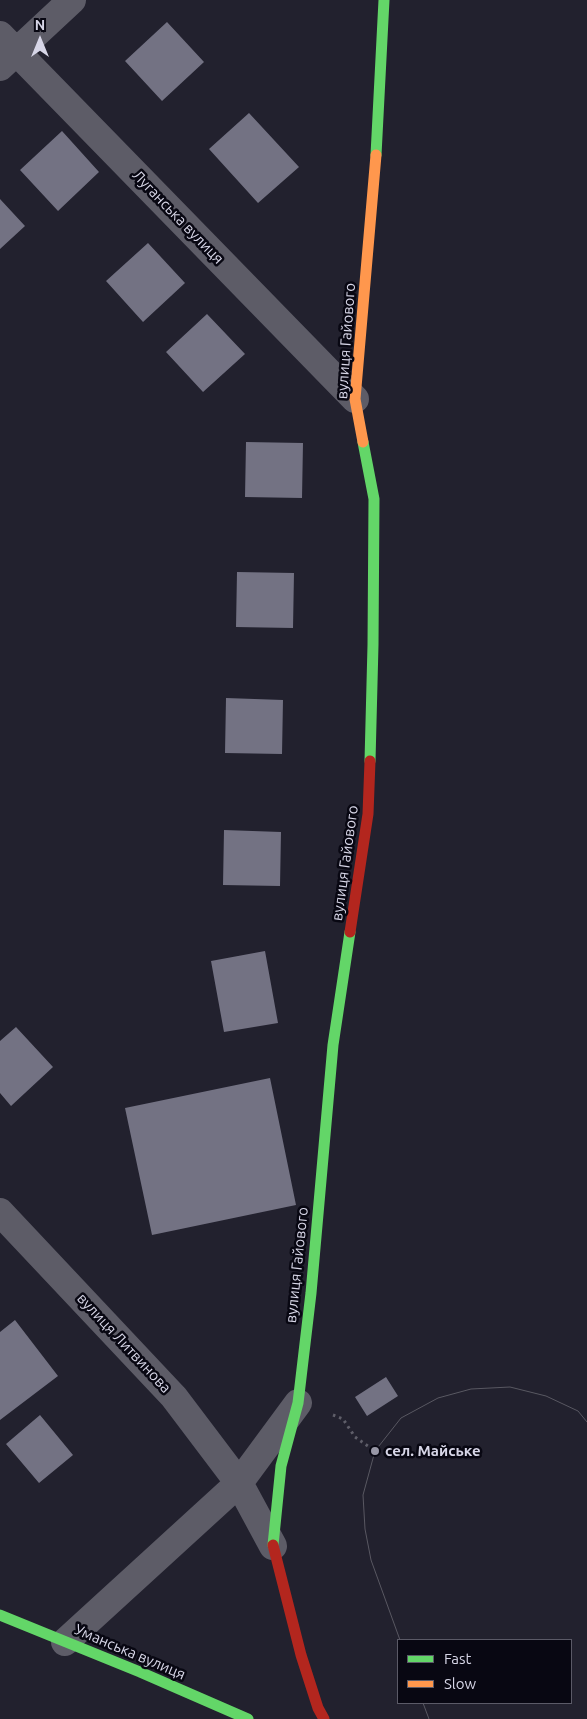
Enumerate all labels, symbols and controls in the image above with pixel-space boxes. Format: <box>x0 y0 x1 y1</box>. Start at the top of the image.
north arrow <box>15 15 65 65</box>
text: N <box>35 17 45 33</box>
street label: Луганська вулиця <box>129 166 227 268</box>
street label: вулиця Гайового <box>333 282 359 400</box>
street label: вулиця Гайового <box>328 804 362 922</box>
street label: вулиця Гайового <box>282 1206 312 1324</box>
street label: вулиця Литвинова <box>73 1289 175 1397</box>
place label: сел. Майське <box>385 1442 481 1460</box>
marker: сел. Майське <box>369 1445 381 1457</box>
street label: Уманська вулиця <box>72 1621 188 1683</box>
legend <box>397 1639 572 1704</box>
text: Fast <box>444 1650 471 1667</box>
text: Slow <box>444 1675 476 1692</box>

